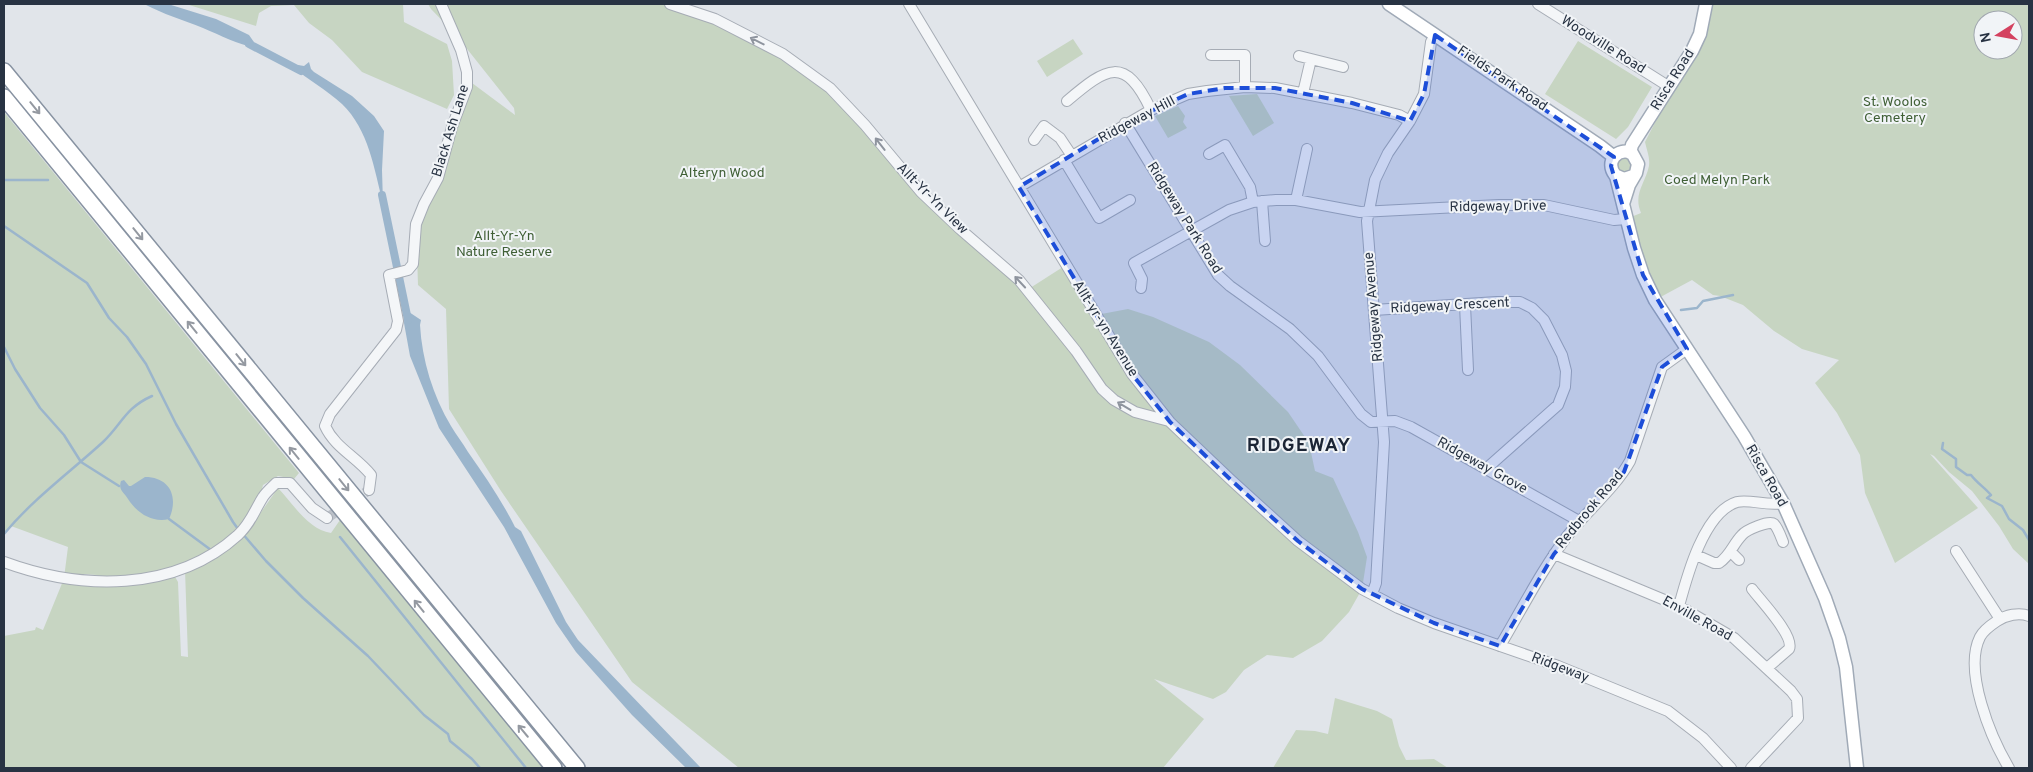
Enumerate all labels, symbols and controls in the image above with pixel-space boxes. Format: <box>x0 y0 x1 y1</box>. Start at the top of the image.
north arrow <box>1973 10 2023 60</box>
street label: Woodville Road <box>1557 12 1649 78</box>
text: N <box>1977 31 1996 44</box>
one-way arrow <box>749 36 764 46</box>
street label: Fields Park Road <box>1454 43 1550 115</box>
street label: Risca Road <box>1647 46 1699 114</box>
street label: Black Ash Lane <box>429 83 473 179</box>
street label: Ridgeway Hill <box>1096 93 1178 147</box>
park label: St. Woolos Cemetery <box>1863 94 1927 127</box>
one-way arrow <box>29 102 40 115</box>
one-way arrow <box>875 137 885 151</box>
street label: Ridgeway Park Road <box>1143 159 1225 277</box>
street label: Allt-Yr-Yn View <box>893 160 971 238</box>
park label: Alteryn Wood <box>679 165 765 182</box>
park label: Coed Melyn Park <box>1664 172 1770 189</box>
street label: Ridgeway Drive <box>1449 198 1547 216</box>
one-way arrow <box>132 227 143 240</box>
park label: Allt-Yr-Yn Nature Reserve <box>456 228 552 261</box>
street label: Ridgeway Avenue <box>1361 251 1387 363</box>
one-way arrow <box>1014 276 1026 289</box>
street label: Allt-yr-yn Avenue <box>1069 278 1141 380</box>
street label: Ridgeway Crescent <box>1390 294 1510 318</box>
one-way arrow <box>186 321 197 334</box>
one-way arrow <box>235 353 246 366</box>
one-way arrow <box>1118 400 1132 410</box>
district label: RIDGEWAY <box>1247 434 1351 458</box>
street label: Ridgeway Grove <box>1434 434 1530 498</box>
street label: Risca Road <box>1741 442 1791 510</box>
one-way arrow <box>289 446 300 459</box>
street label: Redbrook Road <box>1552 468 1628 552</box>
one-way arrow <box>338 479 349 492</box>
street label: Enville Road <box>1659 593 1735 645</box>
one-way arrow <box>414 599 425 612</box>
street label: Ridgeway <box>1529 649 1591 687</box>
one-way arrow <box>517 725 528 738</box>

